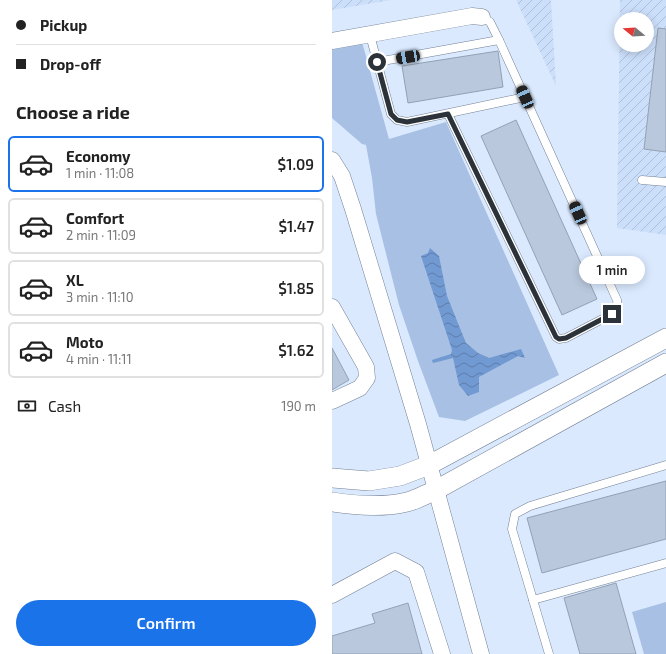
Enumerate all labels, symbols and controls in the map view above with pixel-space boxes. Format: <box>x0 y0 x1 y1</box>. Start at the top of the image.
north arrow <box>614 12 654 52</box>
map controls <box>614 12 654 52</box>
text: Pickup <box>40 16 87 34</box>
car <box>395 49 421 65</box>
route start <box>368 53 386 71</box>
text: Drop-off <box>40 55 101 73</box>
car <box>515 84 535 110</box>
text: Choose a ride <box>16 101 130 123</box>
icon: car <box>18 146 54 182</box>
text: Economy <box>66 147 131 165</box>
text: $1.09 <box>278 155 314 173</box>
text: 1 min · 11:08 <box>66 165 134 181</box>
car <box>568 200 588 226</box>
icon: car <box>18 208 54 244</box>
text: Comfort <box>66 209 124 227</box>
text: $1.47 <box>278 217 314 235</box>
text: 2 min · 11:09 <box>66 227 136 243</box>
callout: 1 min <box>579 256 645 284</box>
text: 1 min <box>597 262 627 278</box>
icon: car <box>18 270 54 306</box>
text: XL <box>66 271 84 289</box>
text: $1.85 <box>278 279 314 297</box>
text: 3 min · 11:10 <box>66 289 134 305</box>
route end <box>603 305 621 323</box>
icon: car <box>18 332 54 368</box>
text: Moto <box>66 333 104 351</box>
text: $1.62 <box>278 341 314 359</box>
text: 4 min · 11:11 <box>66 351 132 367</box>
icon: cash <box>16 395 38 417</box>
text: Cash <box>48 397 81 415</box>
text: 190 m <box>281 398 316 414</box>
button: Confirm <box>16 600 316 646</box>

